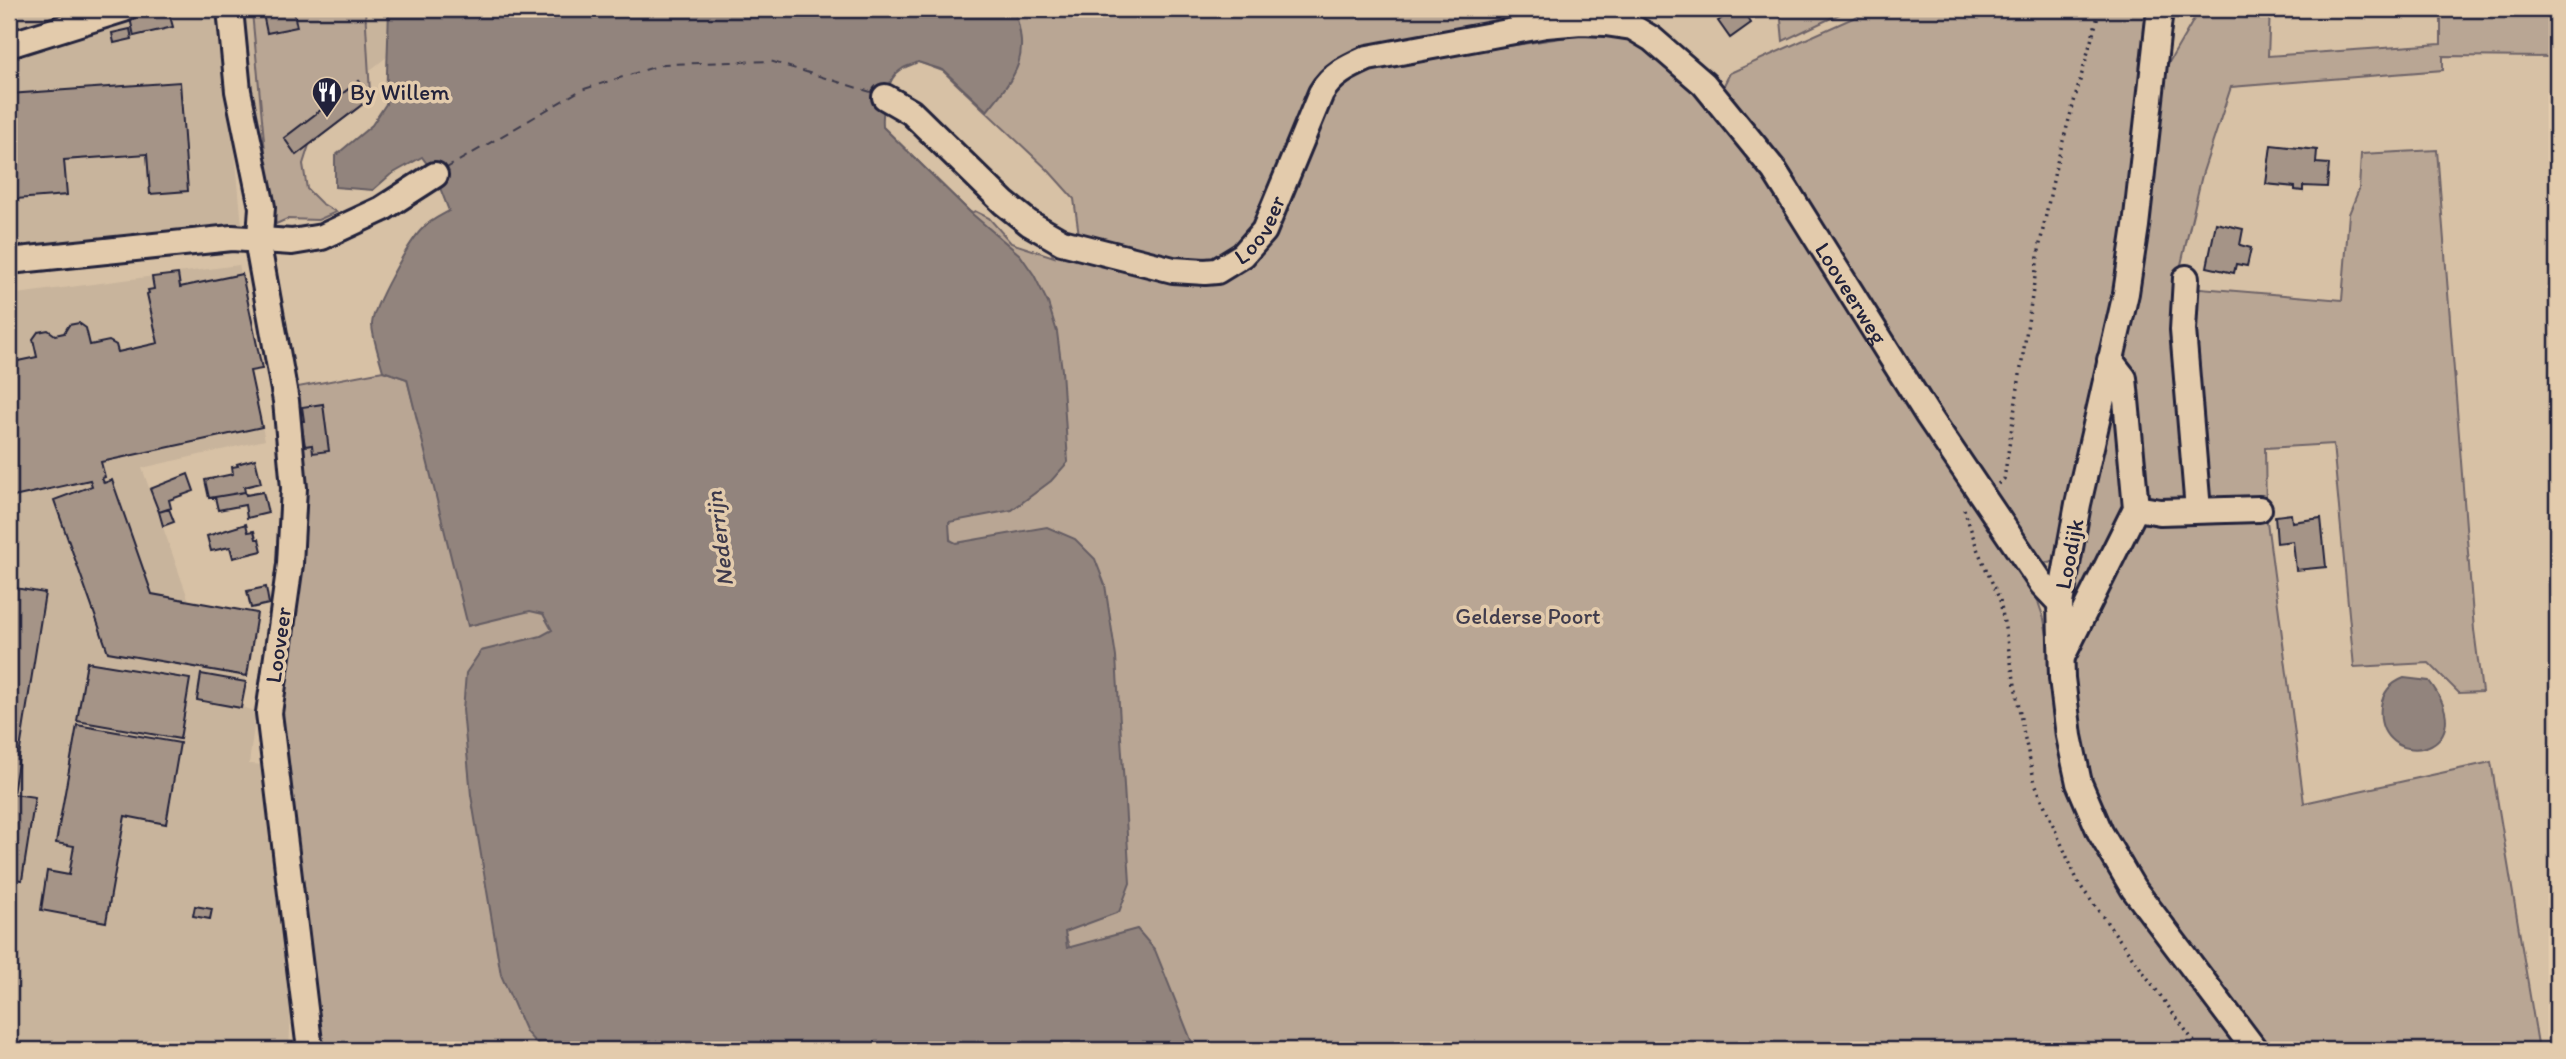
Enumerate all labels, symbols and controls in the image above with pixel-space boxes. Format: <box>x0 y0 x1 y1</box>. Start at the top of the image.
restaurant icon: By Willem <box>310 75 344 119</box>
place label: By Willem <box>350 78 450 106</box>
street label: Looveer <box>1229 191 1291 271</box>
street label: Looveerweg <box>1809 237 1894 349</box>
water label: Nederrijn <box>699 490 739 588</box>
street label: Loodijk <box>2048 516 2090 592</box>
park label: Gelderse Poort <box>1455 602 1601 630</box>
street label: Looveer <box>259 605 297 685</box>

